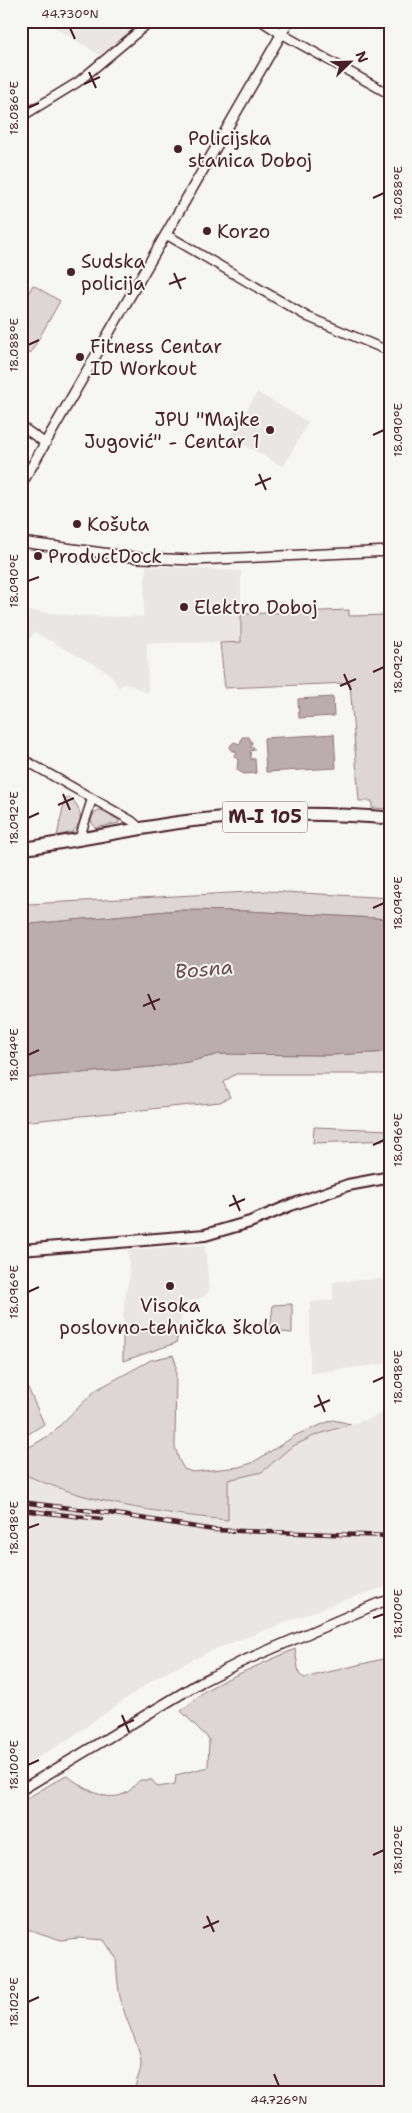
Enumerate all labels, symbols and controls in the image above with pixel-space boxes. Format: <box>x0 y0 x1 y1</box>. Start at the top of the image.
text: 44.730°N <box>41 6 99 22</box>
north arrow <box>324 38 374 88</box>
text: N <box>352 48 372 66</box>
text: 18.086°E <box>6 81 22 135</box>
place label: Policijska stanica Doboj <box>188 126 312 173</box>
marker: Policijska stanica Doboj <box>172 143 184 155</box>
text: 18.088°E <box>390 166 406 220</box>
place label: Korzo <box>217 219 270 244</box>
marker: Korzo <box>201 225 213 237</box>
place label: Sudska policija <box>81 249 145 296</box>
marker: Sudska policija <box>65 266 77 278</box>
text: 18.088°E <box>6 318 22 372</box>
place label: Fitness Centar ID Workout <box>90 334 222 381</box>
marker: Fitness Centar ID Workout <box>74 351 86 363</box>
text: 18.090°E <box>390 403 406 457</box>
place label: JPU "Majke Jugović" - Centar 1 <box>84 407 260 454</box>
marker: JPU "Majke Jugović" - Centar 1 <box>264 424 276 436</box>
place label: Košuta <box>87 512 149 537</box>
marker: Košuta <box>71 518 83 530</box>
place label: ProductDock <box>48 544 162 569</box>
marker: ProductDock <box>32 550 44 562</box>
text: 18.090°E <box>6 554 22 608</box>
place label: Elektro Doboj <box>194 595 318 620</box>
marker: Elektro Doboj <box>178 601 190 613</box>
text: 18.092°E <box>390 640 406 694</box>
text: 18.092°E <box>6 791 22 845</box>
road number: M-I 105 <box>222 802 308 832</box>
text: 18.094°E <box>390 876 406 930</box>
water label: Bosna <box>174 954 234 984</box>
text: 18.094°E <box>6 1028 22 1082</box>
text: 18.096°E <box>390 1113 406 1167</box>
text: 18.096°E <box>6 1265 22 1319</box>
marker: Visoka poslovno-tehnička škola <box>164 1280 176 1292</box>
place label: Visoka poslovno-tehnička škola <box>59 1293 281 1340</box>
text: 18.098°E <box>390 1350 406 1404</box>
text: 18.098°E <box>6 1501 22 1555</box>
text: 18.100°E <box>390 1589 406 1639</box>
text: 18.100°E <box>6 1740 22 1790</box>
text: 18.102°E <box>390 1825 406 1875</box>
text: 18.102°E <box>6 1977 22 2027</box>
text: 44.726°N <box>251 2092 307 2108</box>

